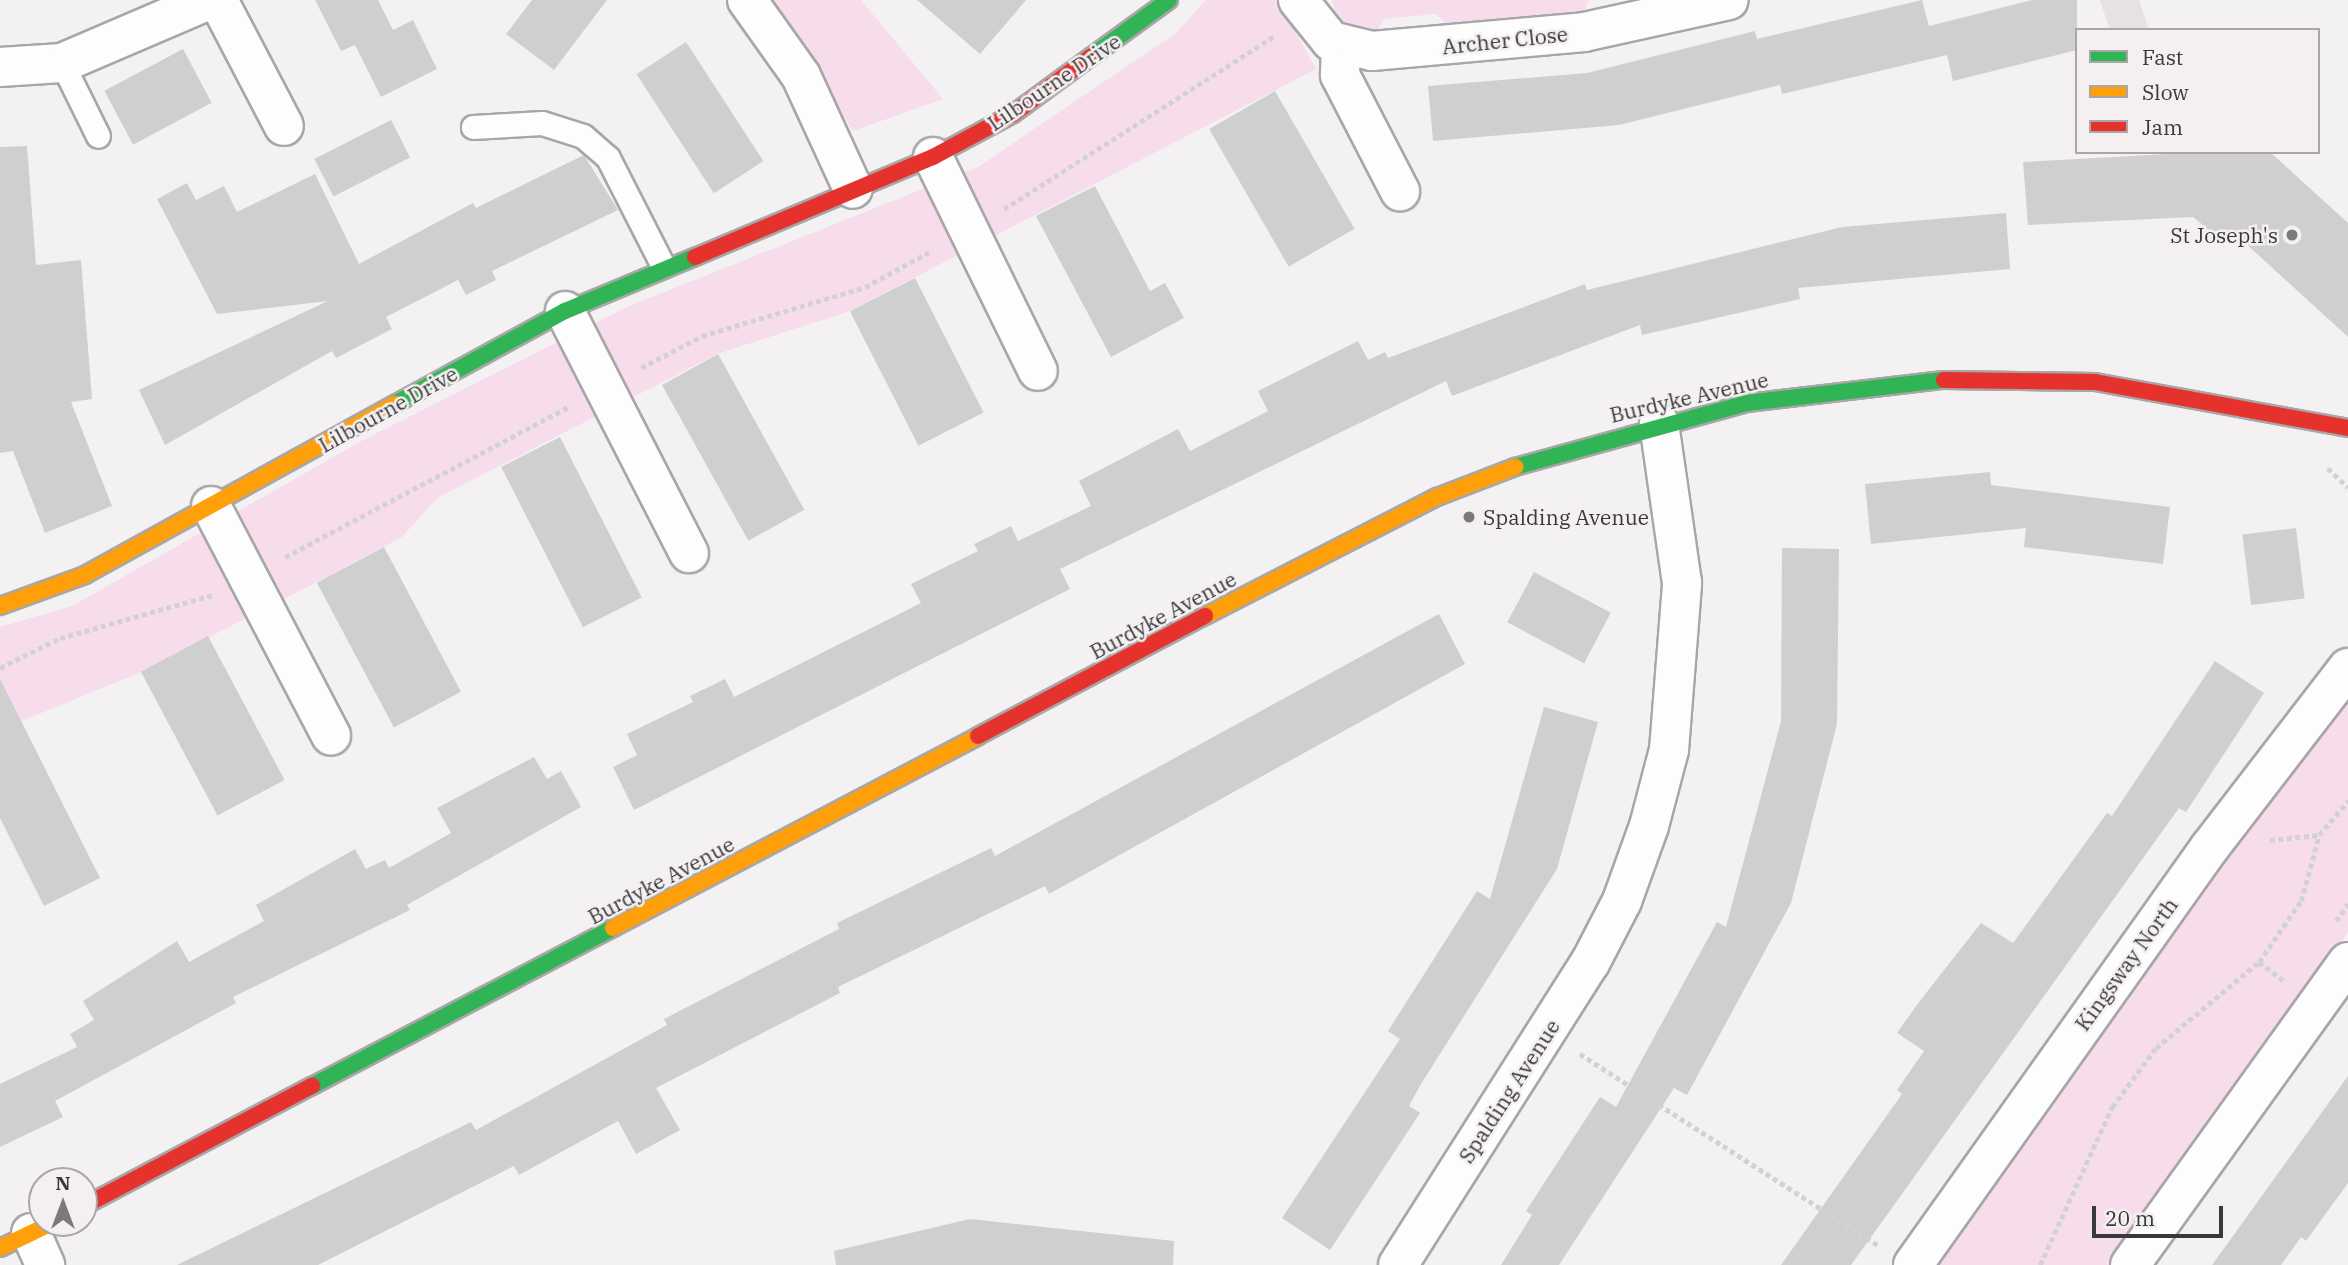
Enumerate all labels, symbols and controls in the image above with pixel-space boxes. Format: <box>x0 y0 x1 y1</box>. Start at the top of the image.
street label: Archer Close <box>1441 21 1569 59</box>
street label: Lilbourne Drive <box>983 28 1125 136</box>
legend <box>2075 28 2320 154</box>
text: Fast <box>2142 43 2183 71</box>
text: Slow <box>2142 78 2189 106</box>
text: Jam <box>2142 113 2183 141</box>
place label: St Joseph's <box>2170 222 2278 248</box>
marker: St Joseph's <box>2284 227 2300 243</box>
street label: Lilbourne Drive <box>314 360 462 458</box>
street label: Burdyke Avenue <box>1607 366 1771 428</box>
place label: Spalding Avenue <box>1483 504 1649 530</box>
marker: Spalding Avenue <box>1461 509 1477 525</box>
street label: Burdyke Avenue <box>1086 566 1240 664</box>
street label: Burdyke Avenue <box>584 831 738 929</box>
street label: Kingsway North <box>2069 893 2183 1035</box>
street label: Spalding Avenue <box>1453 1015 1565 1167</box>
north arrow <box>28 1167 98 1237</box>
text: N <box>55 1171 71 1195</box>
scale bar <box>2096 1192 2227 1236</box>
text: 20 m <box>2105 1204 2155 1232</box>

